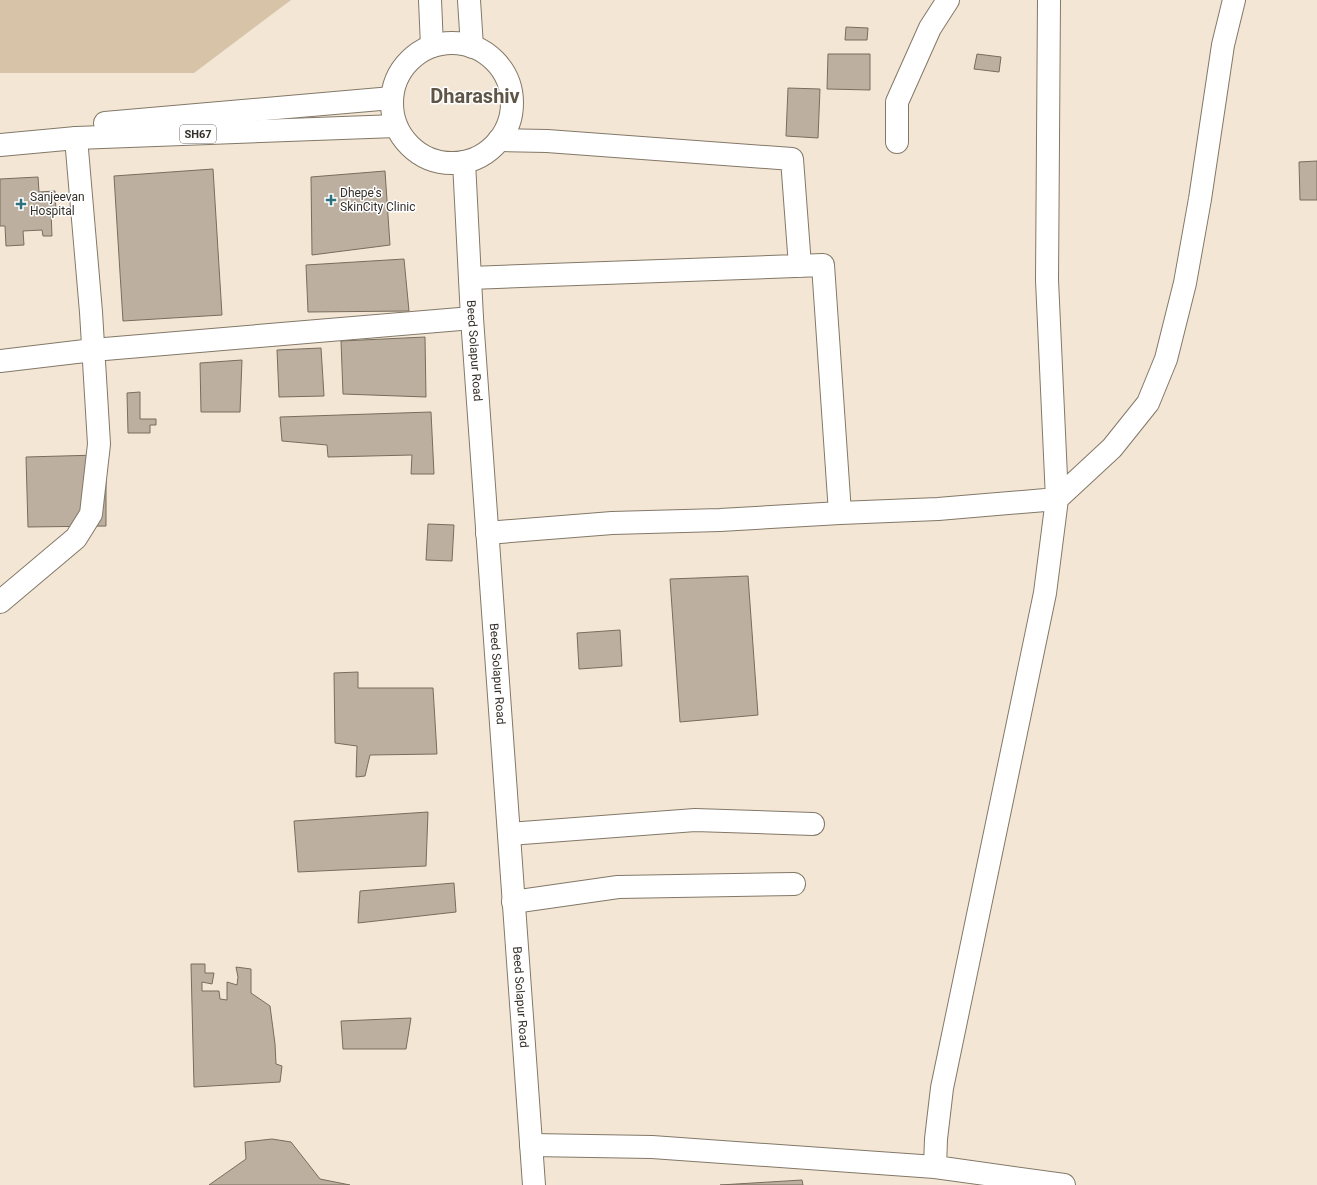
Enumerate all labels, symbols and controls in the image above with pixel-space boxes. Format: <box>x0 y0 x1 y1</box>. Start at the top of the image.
district label: Dharashiv <box>430 84 520 108</box>
road number: SH67 <box>180 125 216 143</box>
place label: Dhepe's SkinCity Clinic <box>340 186 416 214</box>
place label: Sanjeevan Hospital <box>30 190 85 218</box>
marker: Dhepe's SkinCity Clinic <box>325 194 337 206</box>
marker: Sanjeevan Hospital <box>15 198 27 210</box>
street label: Beed Solapur Road <box>464 300 485 402</box>
street label: Beed Solapur Road <box>487 623 508 725</box>
street label: Beed Solapur Road <box>510 946 531 1048</box>

